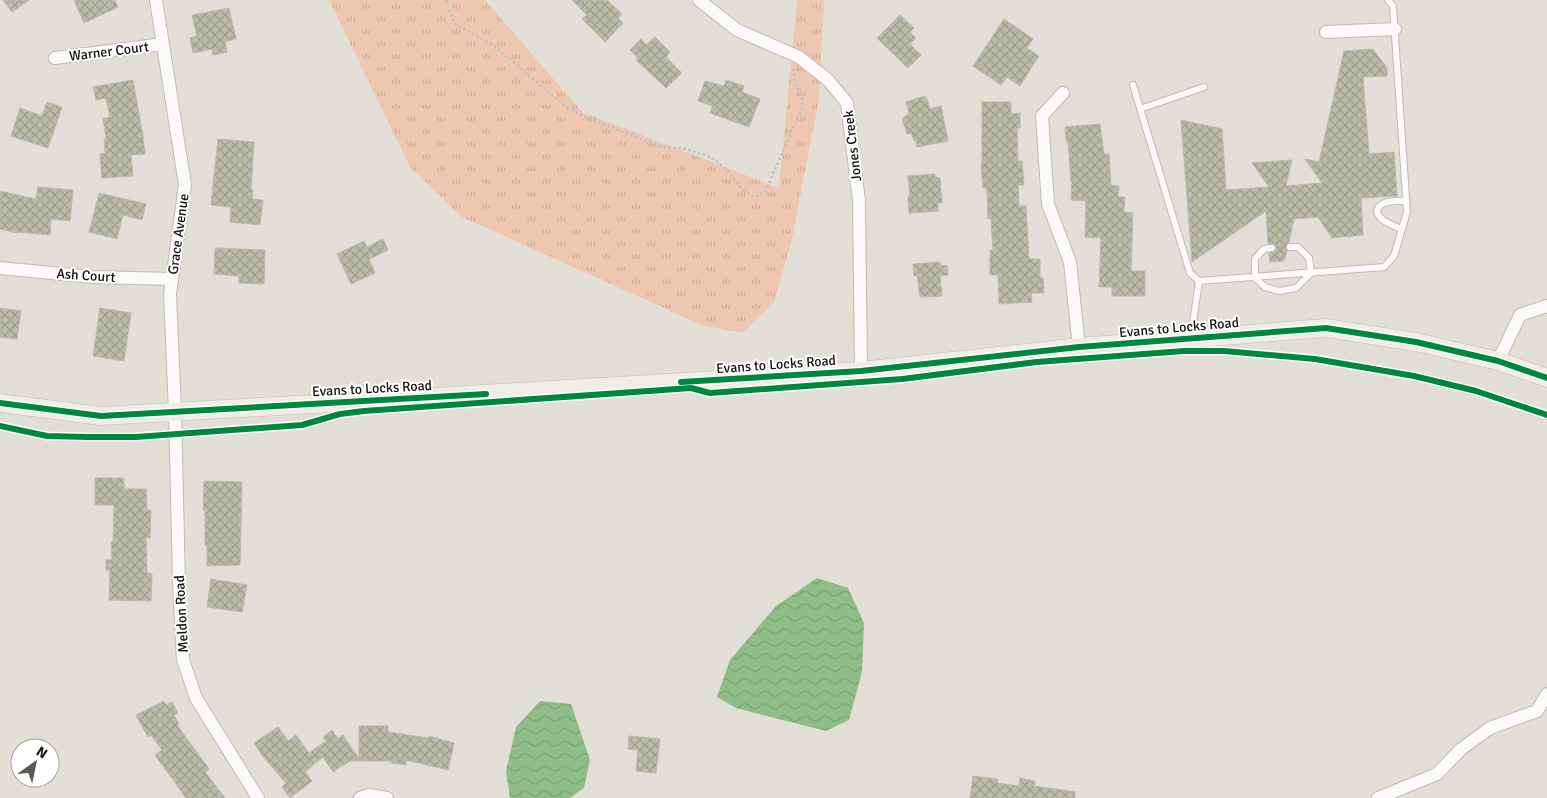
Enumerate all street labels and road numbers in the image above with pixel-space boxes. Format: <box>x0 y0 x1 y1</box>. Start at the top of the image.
street label: Warner Court <box>68 38 150 65</box>
street label: Jones Creek <box>840 109 865 183</box>
street label: Grace Avenue <box>164 193 193 276</box>
street label: Ash Court <box>56 265 116 286</box>
street label: Evans to Locks Road <box>1118 314 1240 341</box>
street label: Evans to Locks Road <box>716 352 837 377</box>
street label: Evans to Locks Road <box>312 377 432 400</box>
street label: Meldon Road <box>171 575 192 653</box>

